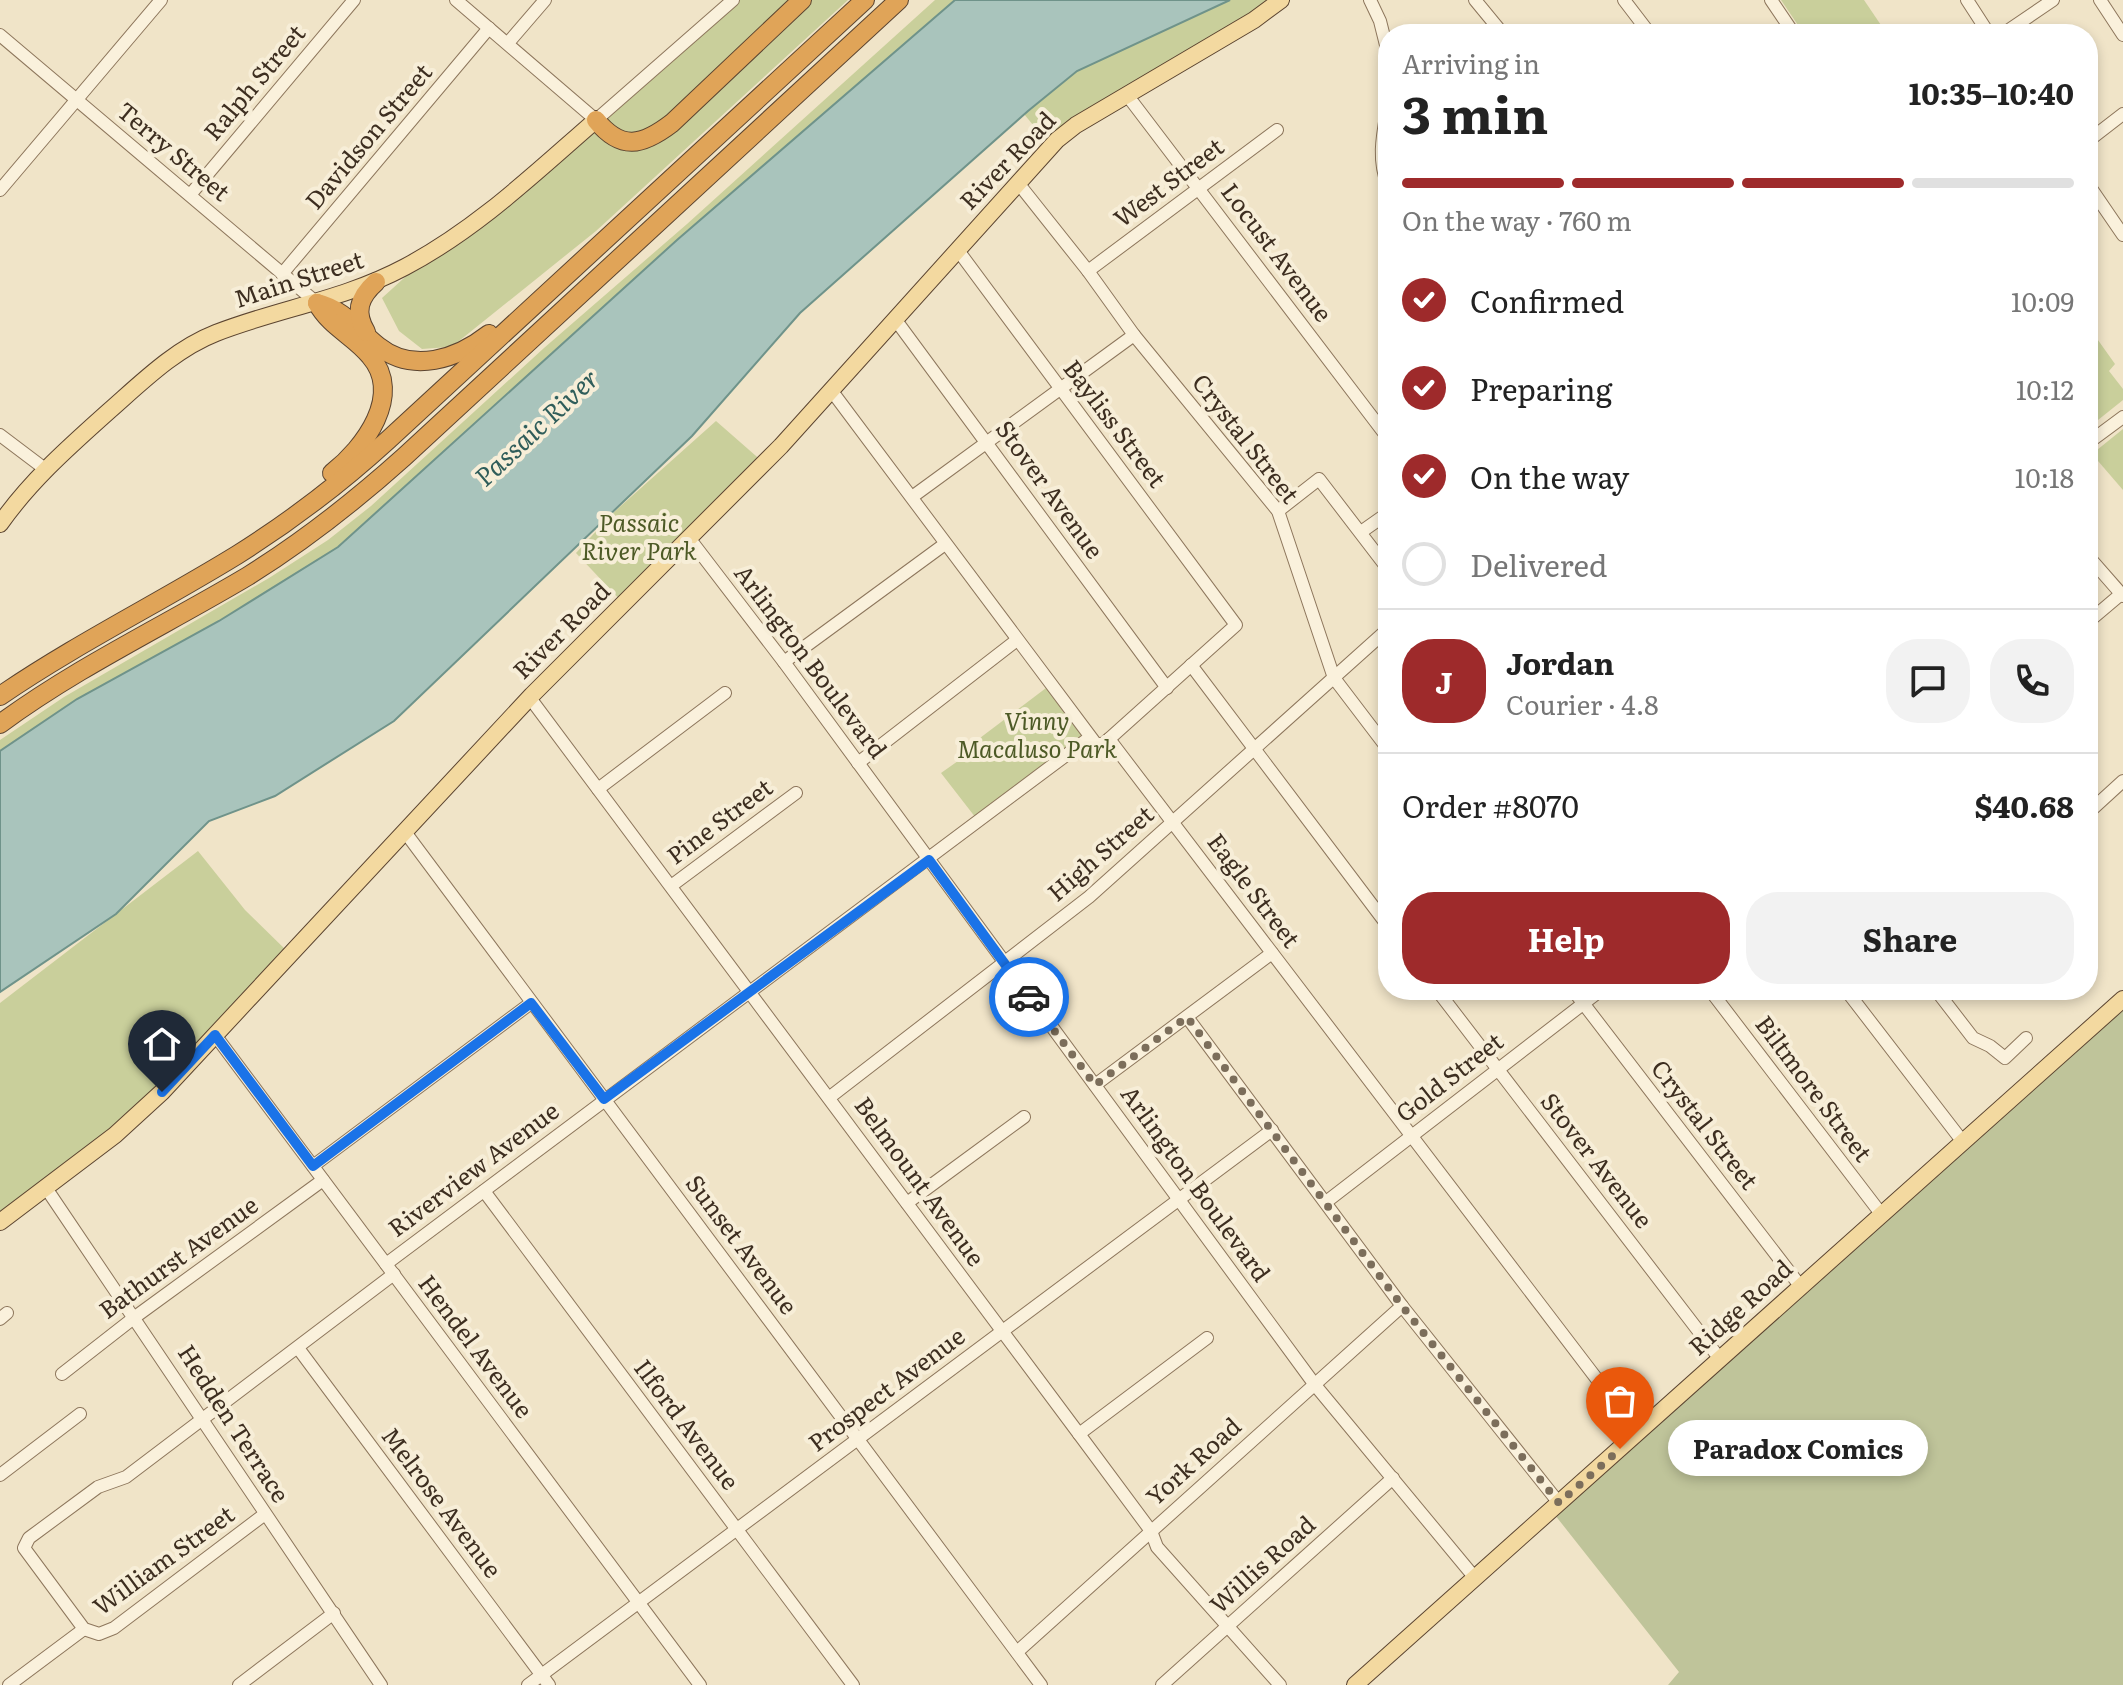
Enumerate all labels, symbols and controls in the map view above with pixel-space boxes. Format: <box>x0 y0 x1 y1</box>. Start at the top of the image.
street label: Ralph Street <box>194 16 312 147</box>
text: Arriving in <box>1402 43 1540 82</box>
street label: Davidson Street <box>295 54 439 216</box>
text: 10:35–10:40 <box>1909 70 2074 114</box>
text: 3 min <box>1402 73 1548 150</box>
street label: Terry Street <box>110 92 239 208</box>
street label: River Road <box>950 102 1062 216</box>
street label: West Street <box>1105 128 1230 234</box>
street label: Locust Avenue <box>1214 175 1342 328</box>
text: On the way · 760 m <box>1402 200 1632 239</box>
street label: Main Street <box>229 240 368 315</box>
icon: check <box>1402 278 1446 322</box>
text: Confirmed <box>1470 278 1624 322</box>
text: 10:09 <box>2011 281 2074 320</box>
street label: Bayliss Street <box>1056 351 1176 494</box>
water label: Passaic River <box>464 358 606 494</box>
street label: Crystal Street <box>1185 365 1309 510</box>
icon: check <box>1402 366 1446 410</box>
text: Preparing <box>1470 366 1612 410</box>
text: 10:12 <box>2016 369 2074 408</box>
street label: Stover Avenue <box>989 412 1113 565</box>
icon: check <box>1402 454 1446 498</box>
text: On the way <box>1470 454 1629 498</box>
text: 10:18 <box>2015 457 2074 496</box>
park label: Passaic River Park <box>581 504 698 567</box>
text: Delivered <box>1470 542 1607 586</box>
street label: Arlington Boulevard <box>727 556 897 765</box>
street label: River Road <box>504 572 617 686</box>
button: chat <box>1886 639 1970 723</box>
button: phone <box>1990 639 2074 723</box>
text: Jordan <box>1506 640 1614 684</box>
text: J <box>1435 659 1453 703</box>
text: Courier · 4.8 <box>1506 684 1659 723</box>
park label: Vinny Macaluso Park <box>957 702 1118 765</box>
street label: Pine Street <box>658 769 779 871</box>
text: Order #8070 <box>1402 783 1579 827</box>
text: $40.68 <box>1975 783 2074 827</box>
street label: High Street <box>1039 796 1160 908</box>
street label: Eagle Street <box>1200 825 1310 954</box>
button: Help <box>1402 892 1730 984</box>
button: Share <box>1746 892 2074 984</box>
courier <box>989 957 1069 1037</box>
icon: car <box>1007 975 1051 1019</box>
street label: Biltmore Street <box>1748 1007 1882 1168</box>
pin <box>128 1010 196 1092</box>
icon: home <box>140 1022 184 1066</box>
street label: Gold Street <box>1387 1023 1510 1129</box>
street label: Crystal Street <box>1644 1051 1768 1196</box>
street label: Arlington Boulevard <box>1114 1077 1280 1288</box>
street label: Stover Avenue <box>1534 1084 1662 1235</box>
street label: Belmount Avenue <box>847 1088 995 1273</box>
street label: Riverview Avenue <box>380 1092 565 1244</box>
street label: Sunset Avenue <box>679 1166 807 1321</box>
street label: Bathurst Avenue <box>91 1186 264 1326</box>
street label: Ridge Road <box>1680 1250 1799 1362</box>
street label: Hendel Avenue <box>411 1266 543 1425</box>
street label: Prospect Avenue <box>800 1317 971 1459</box>
street label: Hedden Terrace <box>171 1337 299 1509</box>
street label: Ilford Avenue <box>627 1351 749 1496</box>
pin <box>1586 1367 1654 1449</box>
icon: bag <box>1598 1379 1642 1423</box>
street label: York Road <box>1137 1408 1248 1512</box>
street label: Melrose Avenue <box>375 1419 511 1584</box>
callout: Paradox Comics <box>1668 1421 1928 1477</box>
text: Paradox Comics <box>1693 1428 1903 1467</box>
street label: William Street <box>85 1495 241 1622</box>
street label: Willis Road <box>1201 1506 1322 1620</box>

